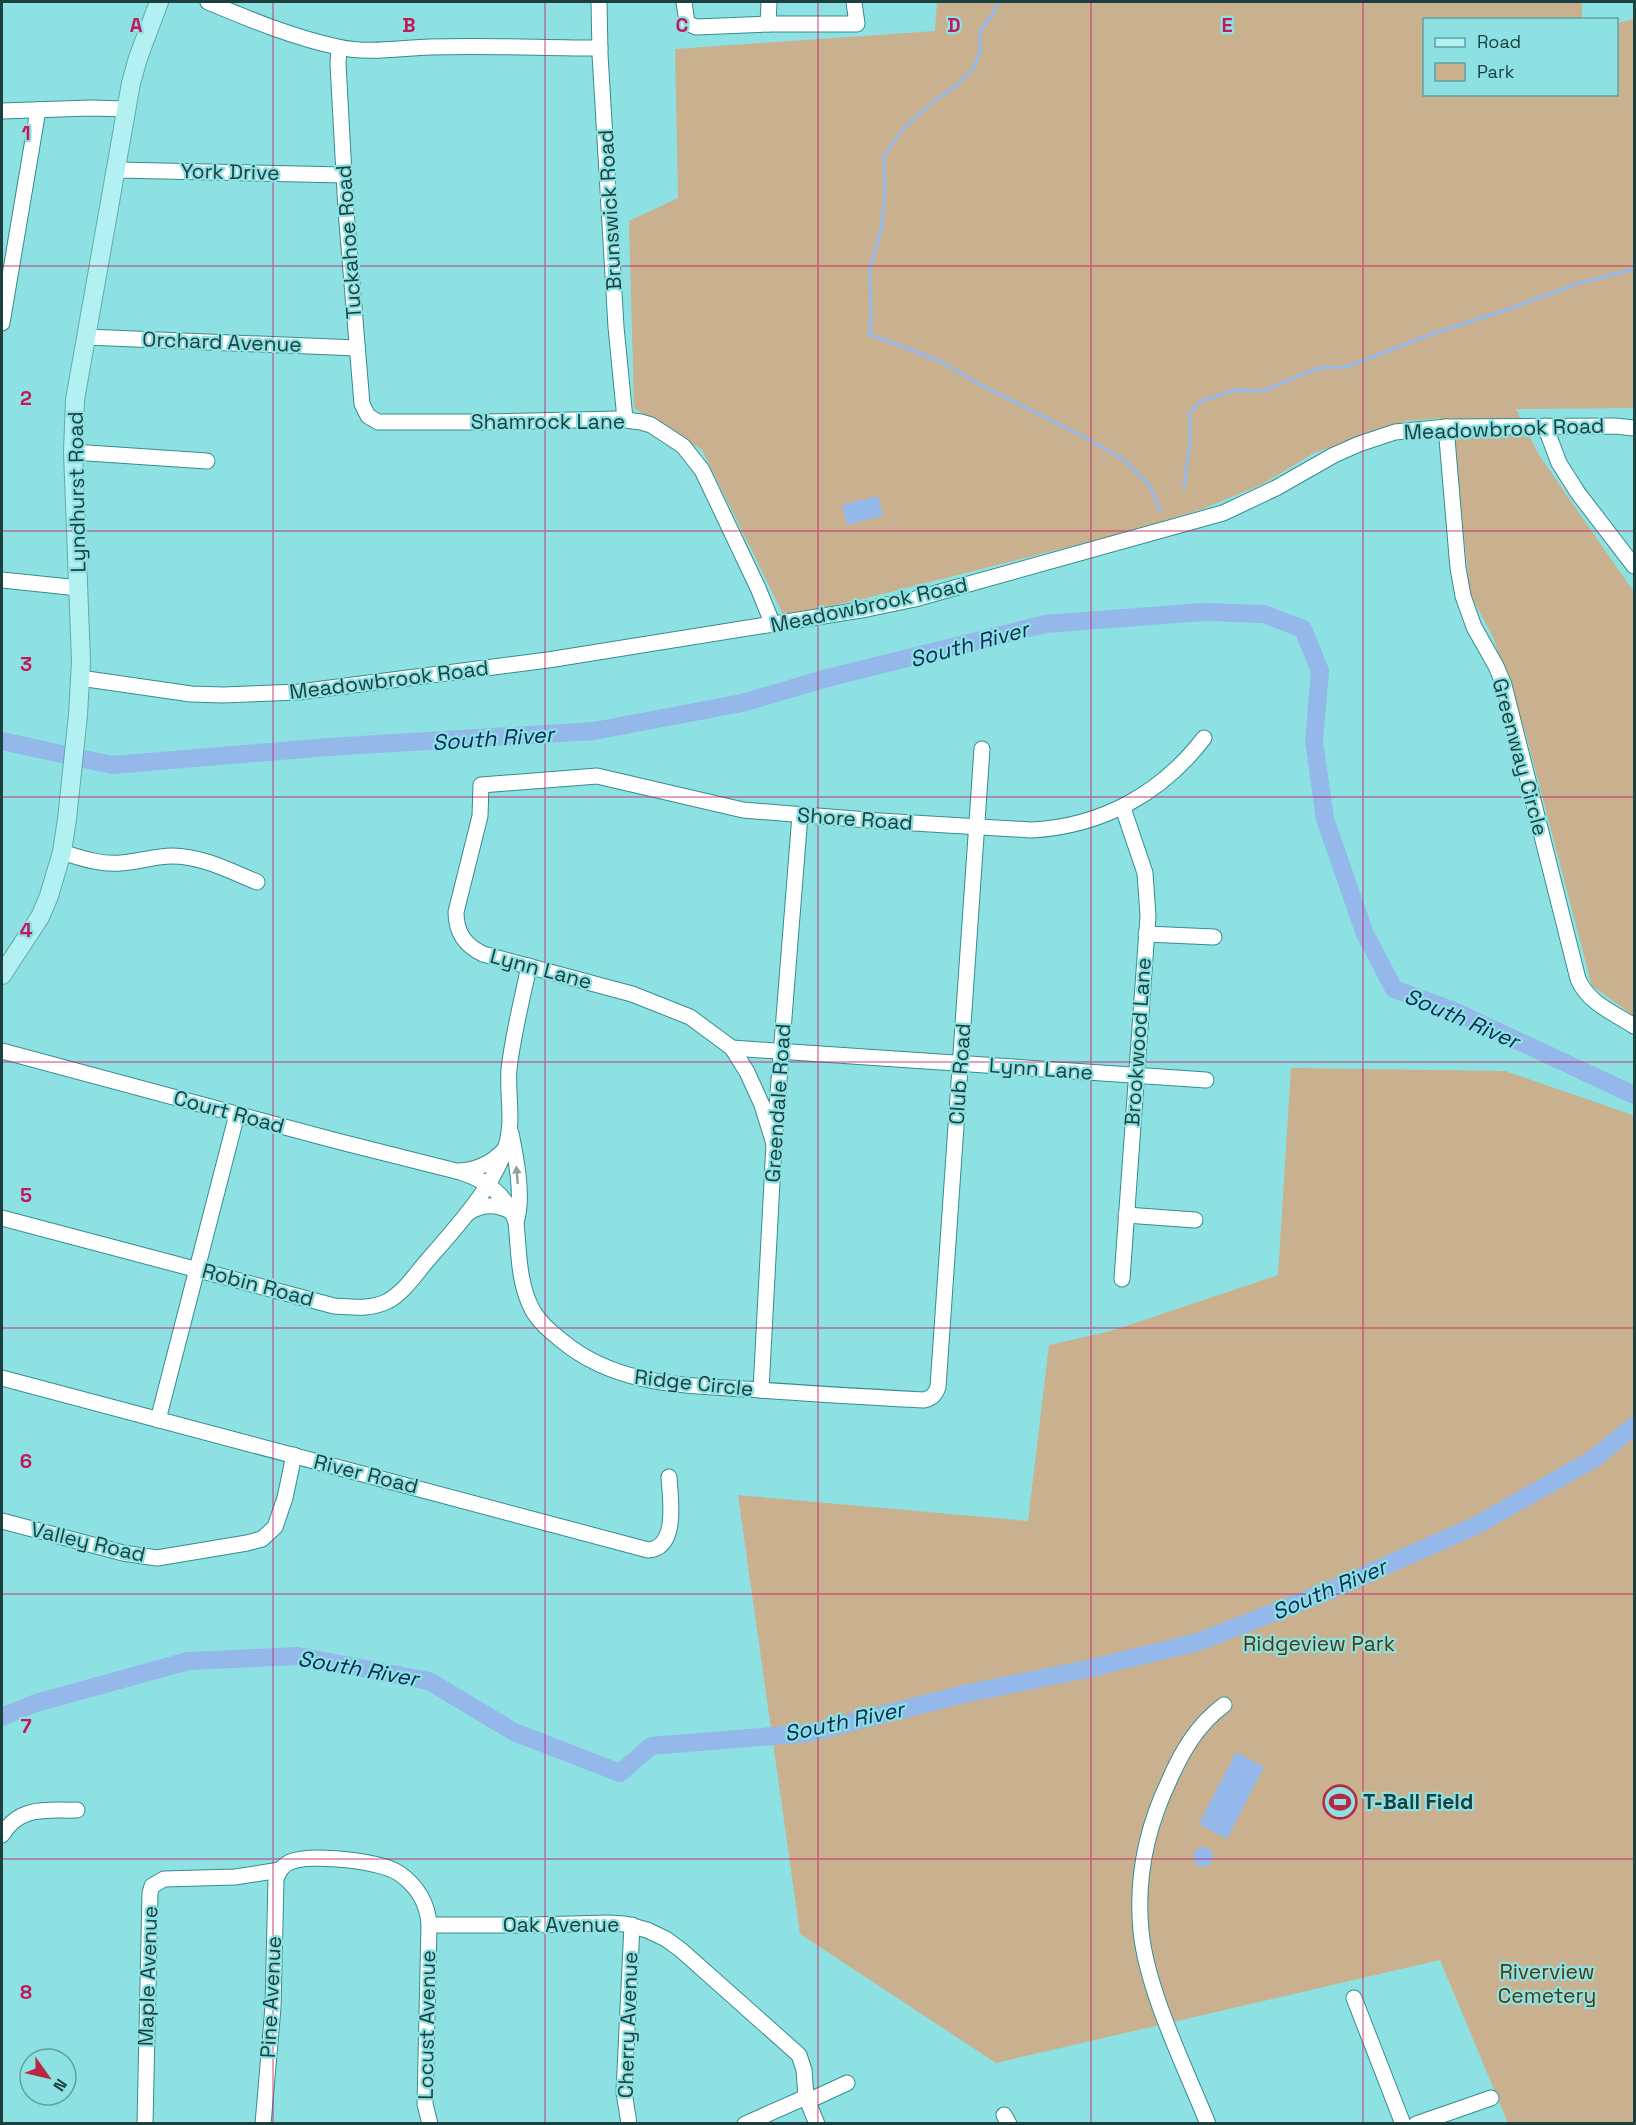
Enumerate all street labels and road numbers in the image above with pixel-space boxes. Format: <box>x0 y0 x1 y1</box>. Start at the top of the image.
street label: Brunswick Road <box>592 129 627 291</box>
street label: York Drive <box>180 157 280 186</box>
street label: Tuckahoe Road <box>330 164 367 320</box>
street label: Orchard Avenue <box>142 325 302 358</box>
street label: Shamrock Lane <box>471 408 625 435</box>
street label: Lyndhurst Road <box>62 411 91 573</box>
street label: Meadowbrook Road <box>1403 412 1605 445</box>
street label: Meadowbrook Road <box>768 570 970 639</box>
street label: Meadowbrook Road <box>288 654 490 705</box>
street label: Greenway Circle <box>1486 675 1554 839</box>
street label: Shore Road <box>796 801 914 836</box>
street label: Lynn Lane <box>487 942 595 995</box>
street label: Brookwood Lane <box>1118 957 1157 1127</box>
street label: Club Road <box>942 1022 977 1126</box>
street label: Greendale Road <box>758 1023 797 1183</box>
street label: Lynn Lane <box>988 1051 1094 1086</box>
street label: Court Road <box>171 1084 288 1139</box>
street label: Robin Road <box>199 1257 317 1312</box>
street label: Ridge Circle <box>633 1363 755 1402</box>
street label: River Road <box>311 1448 421 1500</box>
street label: Valley Road <box>28 1515 148 1568</box>
street label: Maple Avenue <box>132 1905 163 2047</box>
street label: Oak Avenue <box>503 1911 619 1938</box>
street label: Pine Avenue <box>254 1935 287 2059</box>
street label: Locust Avenue <box>412 1950 441 2100</box>
street label: Cherry Avenue <box>611 1951 644 2099</box>

